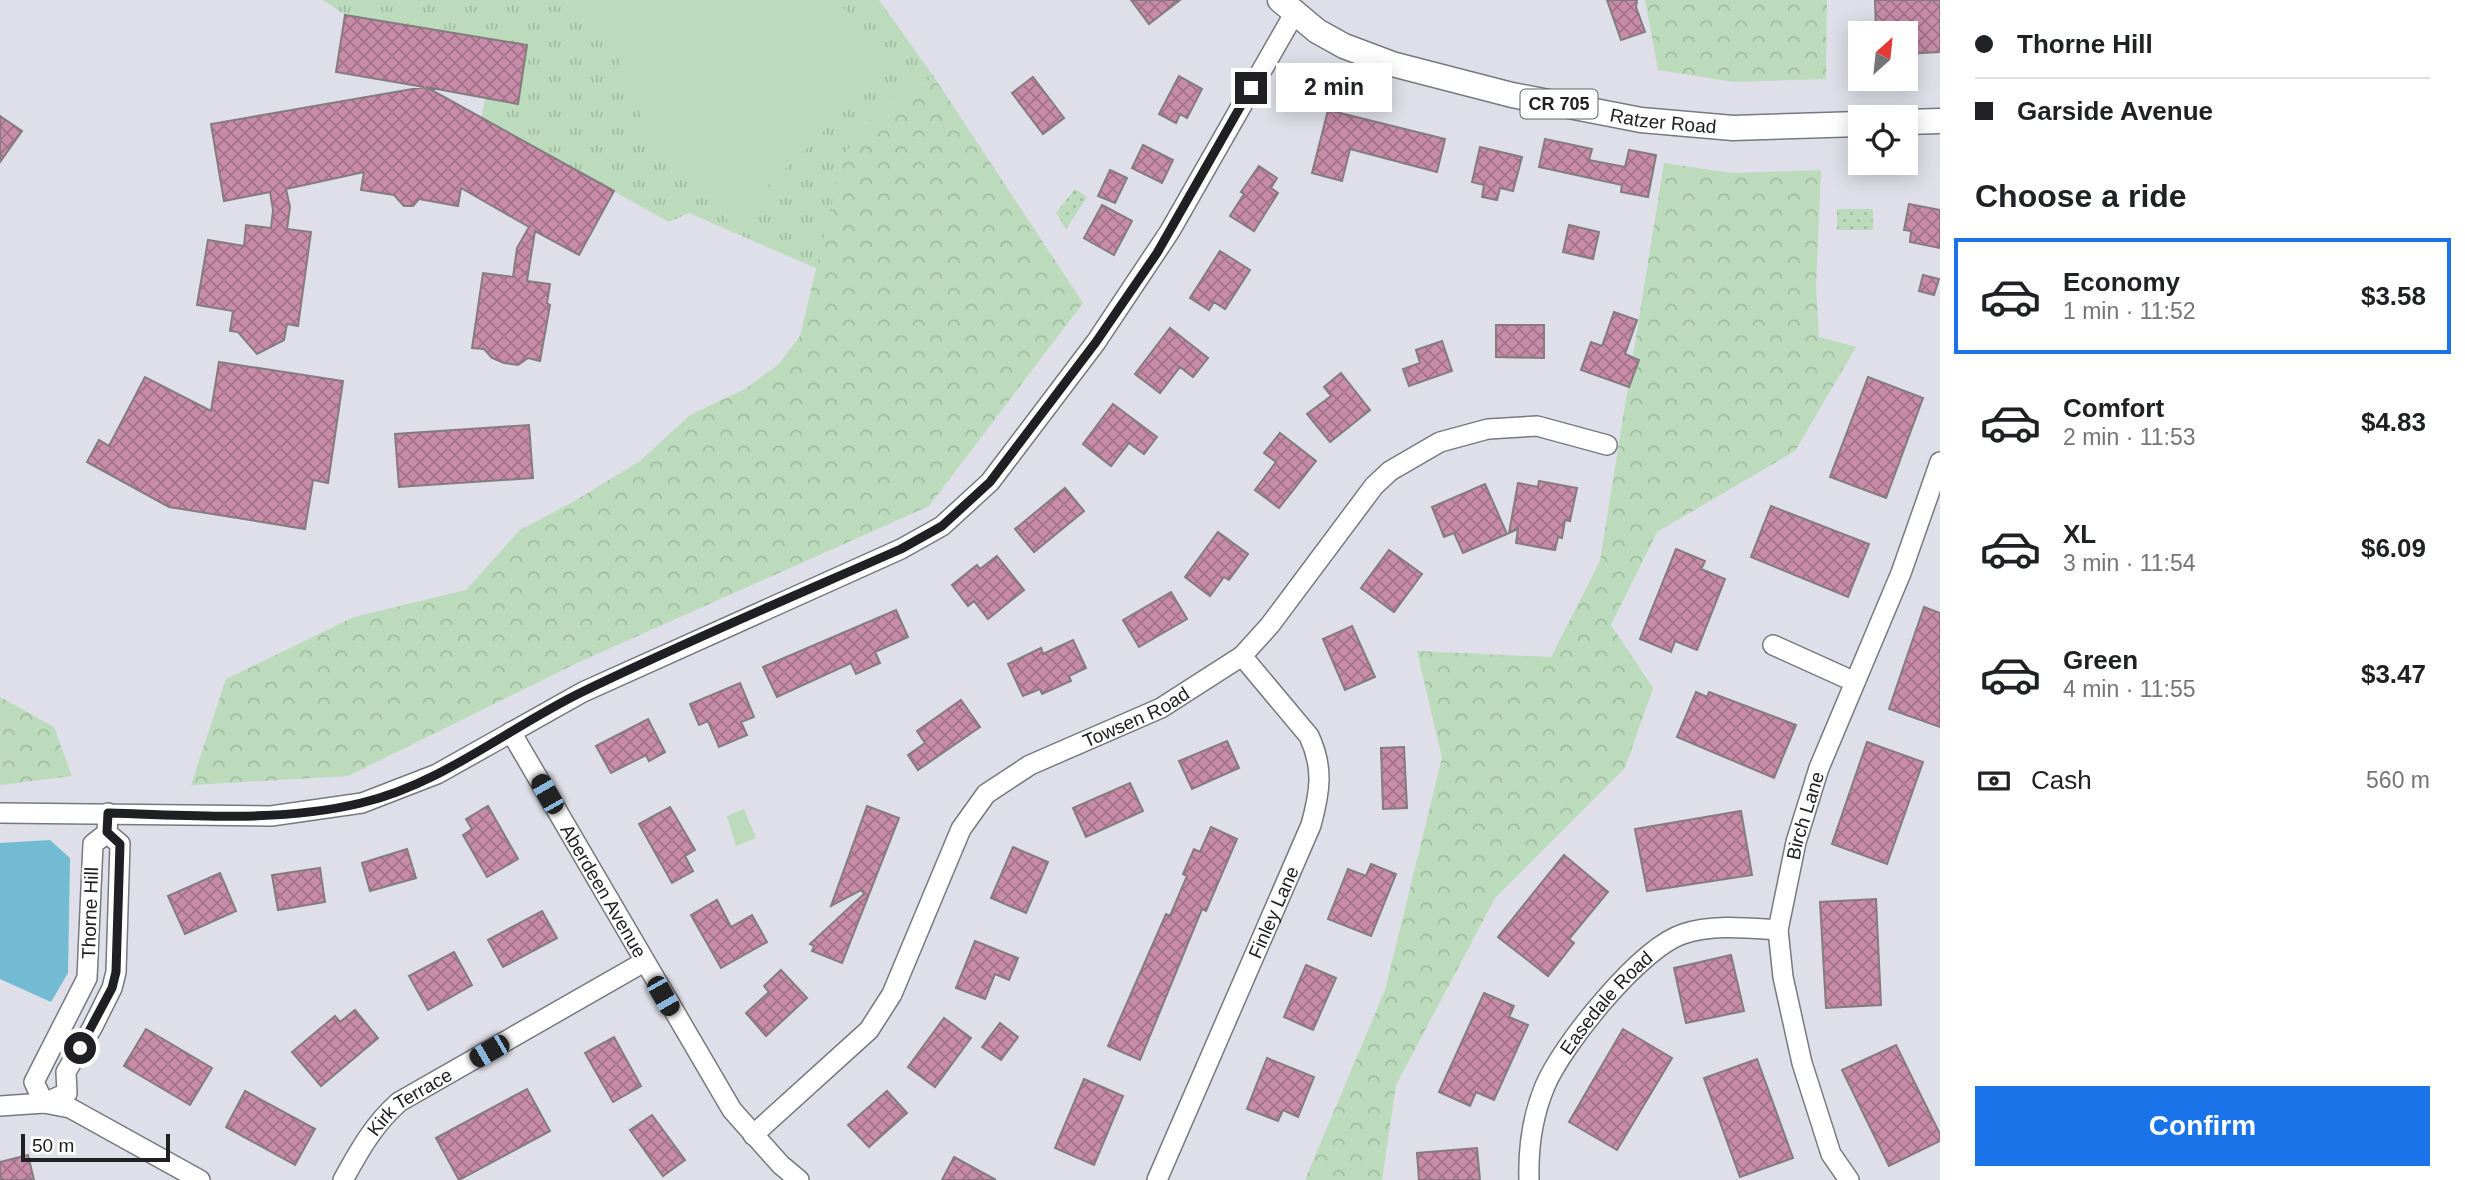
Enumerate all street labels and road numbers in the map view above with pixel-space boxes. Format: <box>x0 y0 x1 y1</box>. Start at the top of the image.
road number: CR 705 <box>1520 90 1598 119</box>
street label: Ratzer Road <box>1608 104 1717 137</box>
street label: Towsen Road <box>1080 682 1193 751</box>
street label: Birch Lane <box>1782 769 1828 861</box>
street label: Aberdeen Avenue <box>557 820 651 961</box>
street label: Finley Lane <box>1244 863 1302 961</box>
street label: Thorne Hill <box>78 867 102 959</box>
street label: Easedale Road <box>1555 947 1656 1058</box>
street label: Kirk Terrace <box>363 1064 455 1140</box>

